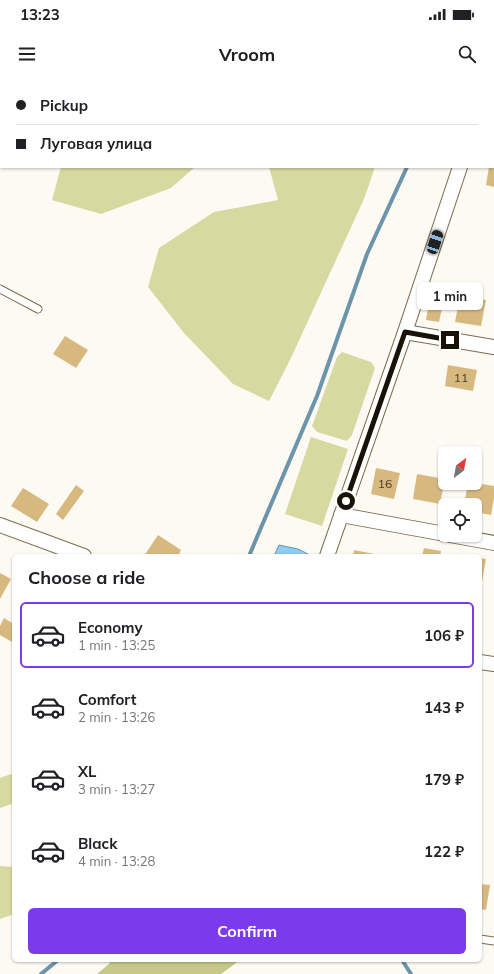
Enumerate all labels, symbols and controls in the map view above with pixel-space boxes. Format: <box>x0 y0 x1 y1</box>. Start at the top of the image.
text: 13:23 <box>20 5 60 24</box>
icon: menu <box>16 43 38 65</box>
text: Vroom <box>219 43 275 66</box>
icon: search <box>456 43 478 65</box>
text: Pickup <box>40 96 88 115</box>
text: Луговая улица <box>40 134 152 153</box>
car <box>426 229 444 255</box>
callout: 1 min <box>417 282 483 310</box>
text: 1 min <box>433 288 467 304</box>
route end <box>441 331 459 349</box>
house number: 11 <box>454 370 468 385</box>
north arrow <box>438 446 482 490</box>
map controls <box>438 446 482 542</box>
house number: 16 <box>378 476 392 491</box>
route start <box>337 492 355 510</box>
button: locate <box>438 498 482 542</box>
text: Choose a ride <box>28 566 145 589</box>
icon: car <box>30 617 66 653</box>
text: Economy <box>78 618 143 637</box>
text: 106 ₽ <box>424 626 464 645</box>
text: 1 min · 13:25 <box>78 637 155 653</box>
icon: car <box>30 689 66 725</box>
text: Comfort <box>78 690 136 709</box>
text: 143 ₽ <box>424 698 464 717</box>
text: 2 min · 13:26 <box>78 709 155 725</box>
icon: car <box>30 761 66 797</box>
text: XL <box>78 762 96 781</box>
text: 179 ₽ <box>424 770 464 789</box>
text: 3 min · 13:27 <box>78 781 155 797</box>
icon: car <box>30 833 66 869</box>
text: Black <box>78 834 117 853</box>
text: 122 ₽ <box>424 842 464 861</box>
text: 4 min · 13:28 <box>78 853 155 869</box>
button: Confirm <box>28 908 466 954</box>

